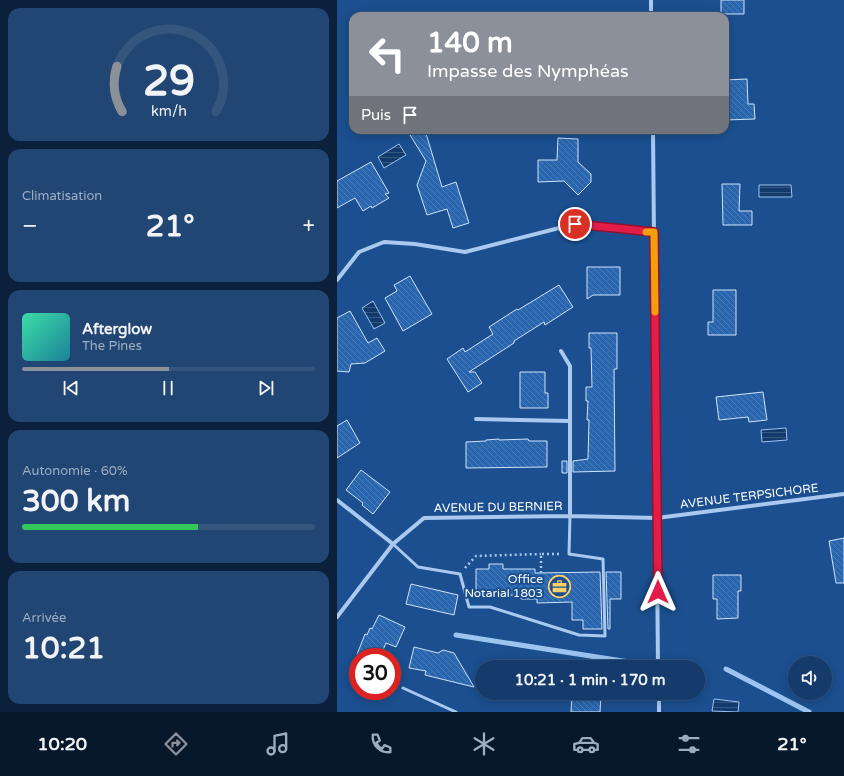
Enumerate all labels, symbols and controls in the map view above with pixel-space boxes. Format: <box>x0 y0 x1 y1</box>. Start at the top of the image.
text: 140 m <box>427 26 513 60</box>
icon: left <box>361 28 413 80</box>
text: 29 <box>142 57 195 107</box>
text: Impasse des Nymphéas <box>427 60 629 82</box>
text: km/h <box>151 103 186 120</box>
icon: arrive <box>399 104 421 126</box>
text: Puis <box>361 106 391 124</box>
text: Climatisation <box>22 188 102 204</box>
pin <box>558 207 592 241</box>
text: 21° <box>146 208 195 245</box>
text: − <box>22 213 38 239</box>
text: + <box>303 213 315 239</box>
icon: arrive <box>564 213 586 235</box>
text: Afterglow <box>82 320 152 338</box>
text: The Pines <box>82 338 142 354</box>
icon: previous <box>60 377 82 399</box>
icon: pause <box>157 377 179 399</box>
icon: next <box>255 377 277 399</box>
text: Autonomie · 60% <box>22 463 128 479</box>
street label: AVENUE TERPSICHORE <box>679 481 819 511</box>
text: 300 km <box>22 483 130 520</box>
street label: AVENUE DU BERNIER <box>433 499 563 515</box>
position arrow <box>637 571 679 613</box>
place label: Office Notarial 1803 <box>464 572 543 600</box>
office icon: Office Notarial 1803 <box>546 573 572 599</box>
text: Arrivée <box>22 610 66 626</box>
text: 10:21 <box>22 630 105 667</box>
speed limit sign: 30 <box>349 648 401 700</box>
map controls <box>788 656 832 700</box>
button: sound <box>788 656 832 700</box>
text: 10:21 · 1 min · 170 m <box>515 671 665 689</box>
icon: directions <box>162 730 190 758</box>
icon: music <box>264 730 292 758</box>
icon: phone <box>367 730 395 758</box>
icon: climate <box>470 730 498 758</box>
icon: car <box>572 730 600 758</box>
icon: filters <box>675 730 703 758</box>
text: 10:20 <box>37 733 87 755</box>
text: 21° <box>777 733 807 755</box>

